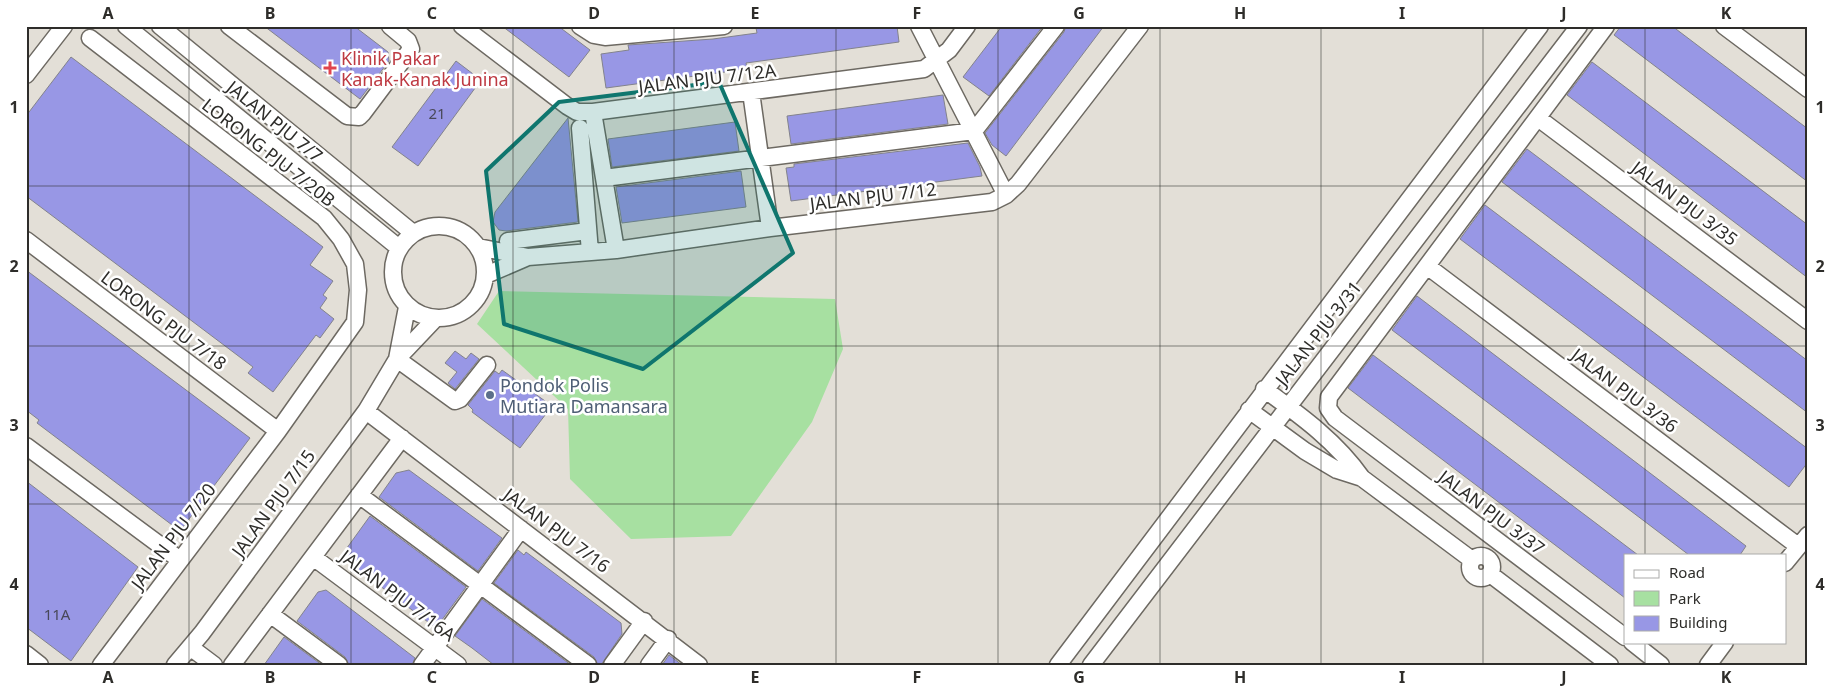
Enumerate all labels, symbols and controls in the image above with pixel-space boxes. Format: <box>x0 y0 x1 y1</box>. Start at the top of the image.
text: A <box>102 2 114 24</box>
text: B <box>265 2 275 24</box>
text: C <box>427 2 437 24</box>
text: D <box>588 2 600 24</box>
text: E <box>751 2 760 24</box>
text: F <box>913 2 921 24</box>
text: G <box>1073 2 1085 24</box>
text: H <box>1234 2 1246 24</box>
text: I <box>1399 2 1405 24</box>
text: J <box>1559 2 1567 24</box>
text: K <box>1721 2 1732 24</box>
place label: Klinik Pakar Kanak-Kanak Junina <box>341 46 509 91</box>
street label: JALAN PJU 7/12A <box>635 58 778 99</box>
marker: Klinik Pakar Kanak-Kanak Junina <box>323 61 337 75</box>
street label: JALAN PJU 7/7 <box>221 74 328 167</box>
street label: LORONG PJU 7/20B <box>197 92 341 212</box>
text: 1 <box>9 96 19 118</box>
text: 1 <box>1815 96 1825 118</box>
house number: 21 <box>428 103 446 123</box>
street label: JALAN PJU 3/35 <box>1625 154 1743 251</box>
street label: JALAN PJU 7/12 <box>807 176 937 216</box>
text: 2 <box>9 255 19 277</box>
text: 2 <box>1815 255 1825 277</box>
street label: LORONG PJU 7/18 <box>96 265 232 375</box>
street label: JALAN PJU 3/31 <box>1268 276 1367 392</box>
street label: JALAN PJU 3/36 <box>1565 341 1683 438</box>
place label: Pondok Polis Mutiara Damansara <box>500 373 668 418</box>
marker: Pondok Polis Mutiara Damansara <box>484 389 496 401</box>
text: 3 <box>9 414 19 436</box>
text: 3 <box>1815 414 1825 436</box>
street label: JALAN PJU 7/15 <box>225 445 320 563</box>
street label: JALAN PJU 3/37 <box>1432 463 1550 560</box>
street label: JALAN PJU 7/20 <box>124 478 221 596</box>
street label: JALAN PJU 7/16 <box>497 481 615 578</box>
street label: JALAN PJU 7/16A <box>334 543 461 647</box>
legend <box>1624 554 1786 644</box>
text: Road <box>1669 562 1705 582</box>
text: 4 <box>9 573 19 595</box>
text: 4 <box>1815 573 1825 595</box>
text: Park <box>1669 588 1701 608</box>
house number: 11A <box>44 604 71 624</box>
text: Building <box>1669 612 1727 632</box>
text: A <box>102 666 114 688</box>
text: B <box>265 666 275 688</box>
text: C <box>427 666 437 688</box>
text: D <box>588 666 600 688</box>
text: E <box>751 666 760 688</box>
text: F <box>913 666 921 688</box>
text: G <box>1073 666 1085 688</box>
text: H <box>1234 666 1246 688</box>
text: I <box>1399 666 1405 688</box>
text: J <box>1559 666 1567 688</box>
text: K <box>1721 666 1732 688</box>

